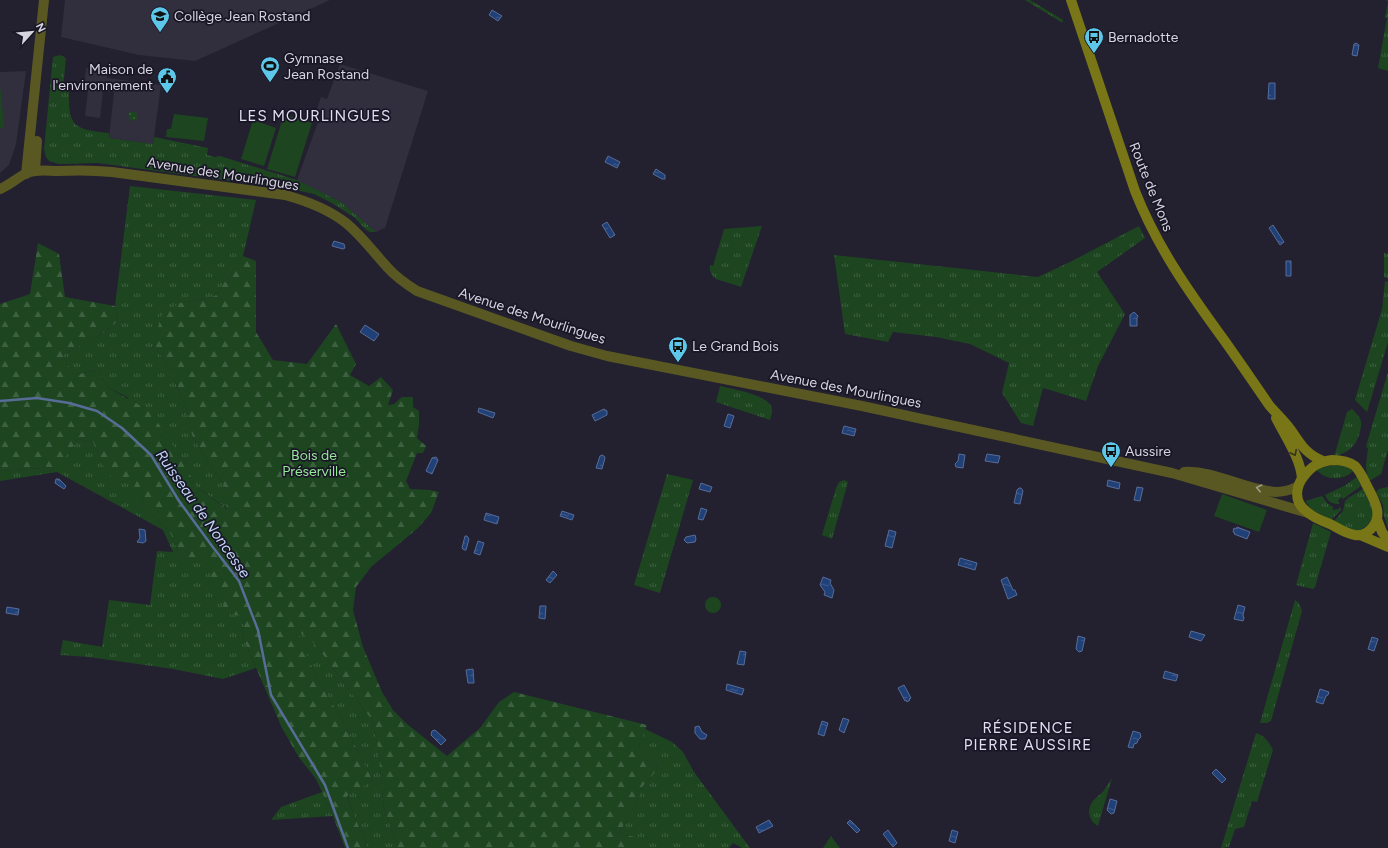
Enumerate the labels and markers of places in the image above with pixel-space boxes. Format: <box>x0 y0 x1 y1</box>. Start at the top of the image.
school or university icon: Collège Jean Rostand <box>149 5 171 33</box>
place label: Collège Jean Rostand <box>174 8 310 25</box>
bus stop icon: Bernadotte <box>1083 26 1105 54</box>
place label: Bernadotte <box>1108 29 1179 46</box>
place label: Gymnase Jean Rostand <box>284 50 369 83</box>
sports icon: Gymnase Jean Rostand <box>259 55 281 83</box>
place label: Maison de l'environnement <box>52 61 153 94</box>
public building icon: Maison de l'environnement <box>156 66 178 94</box>
bus stop icon: Le Grand Bois <box>667 335 689 363</box>
place label: Le Grand Bois <box>692 338 779 355</box>
bus stop icon: Aussire <box>1100 440 1122 468</box>
place label: Aussire <box>1125 443 1171 460</box>

